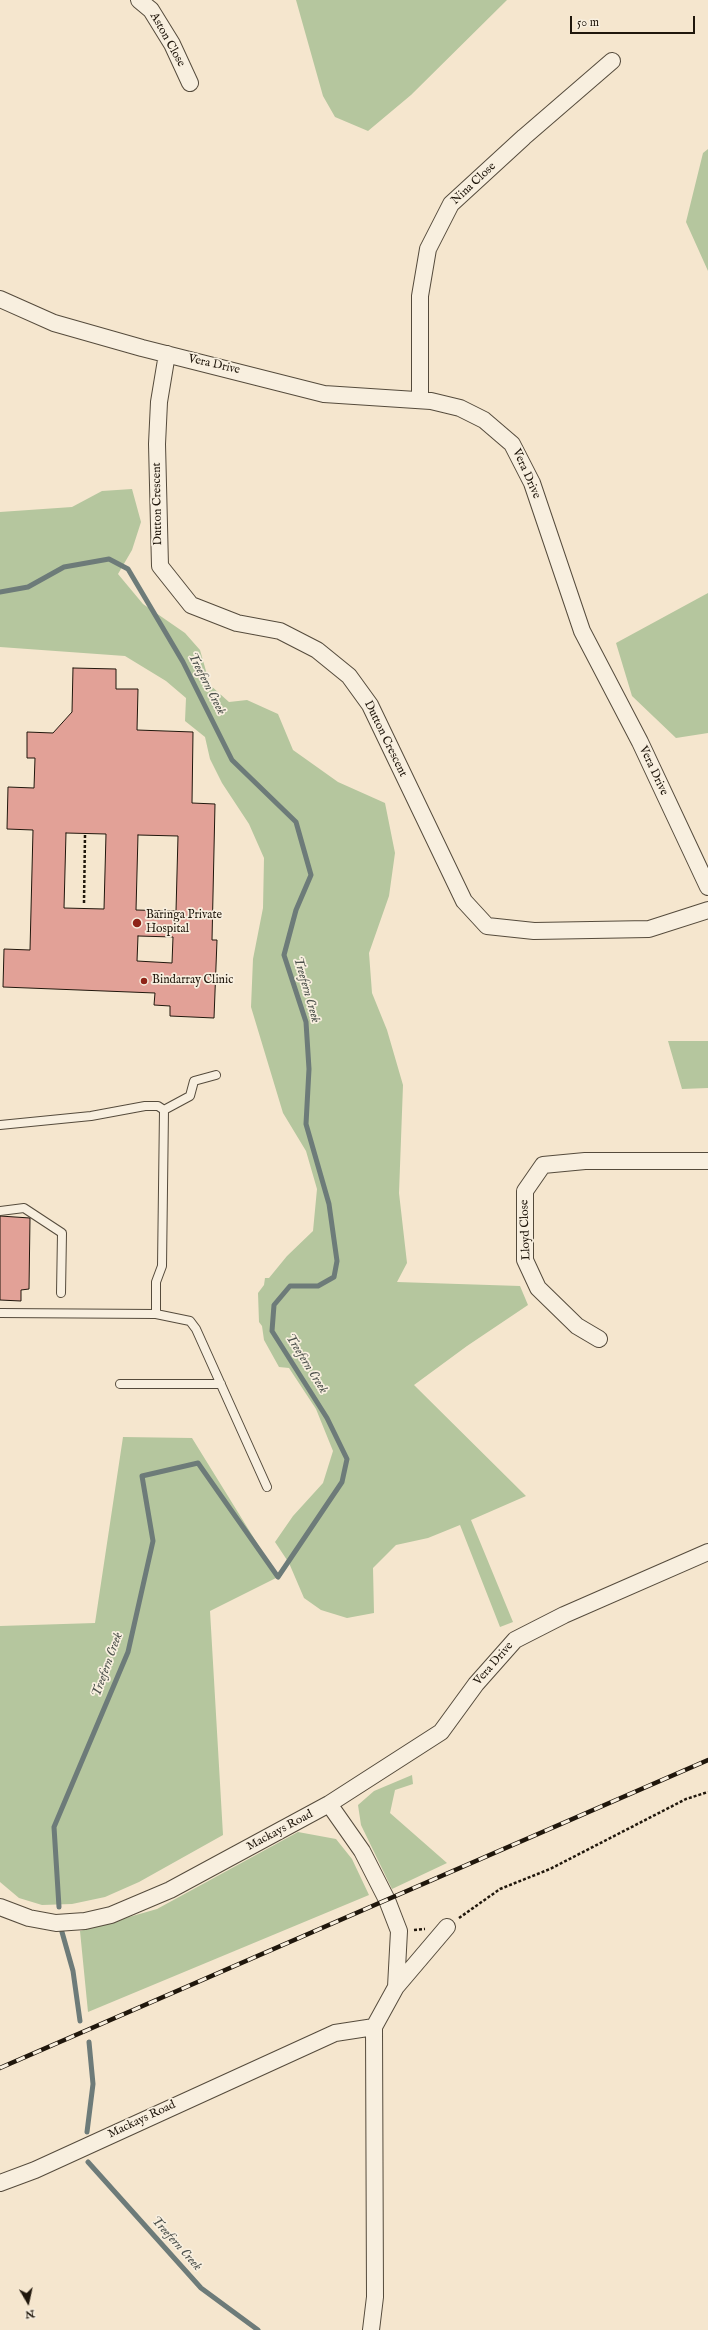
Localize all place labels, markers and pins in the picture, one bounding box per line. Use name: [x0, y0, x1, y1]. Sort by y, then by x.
place label: Baringa Private Hospital: [146, 909, 222, 937]
marker: Baringa Private Hospital: [131, 917, 143, 929]
place label: Bindarray Clinic: [152, 974, 233, 988]
marker: Bindarray Clinic: [139, 976, 149, 986]

